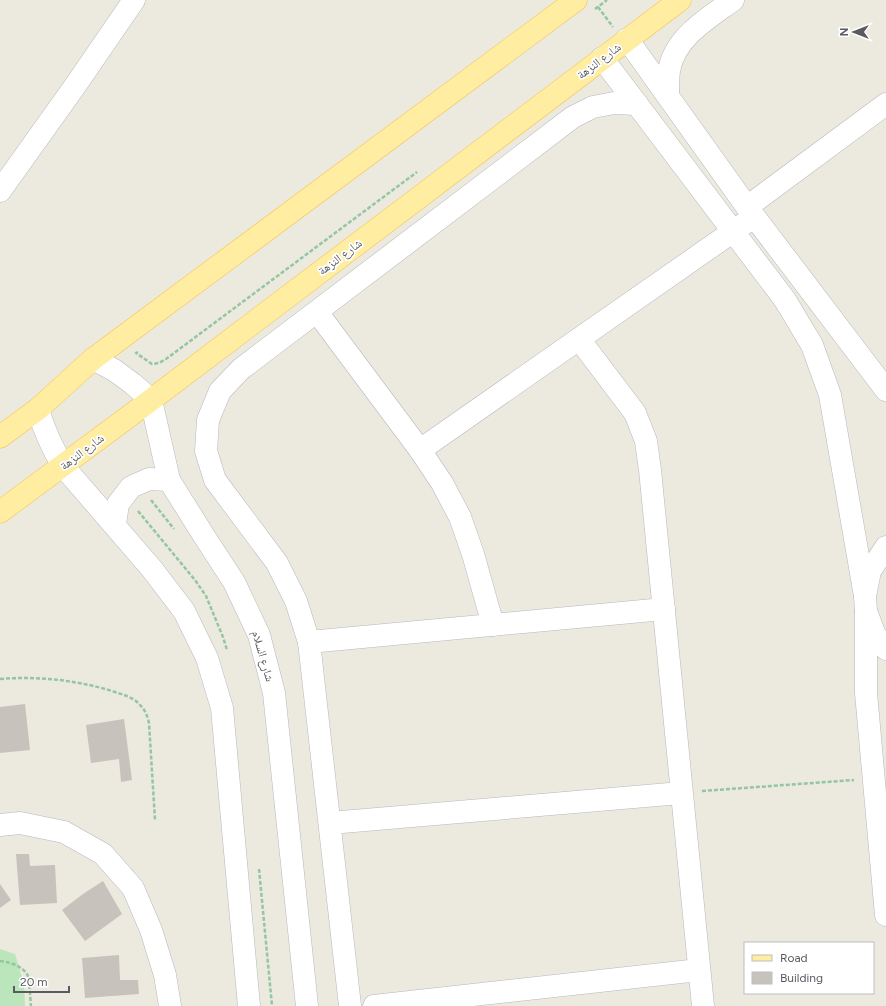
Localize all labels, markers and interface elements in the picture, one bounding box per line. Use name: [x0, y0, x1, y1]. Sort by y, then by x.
north arrow: [834, 12, 874, 52]
text: N: [838, 28, 851, 36]
street label: شارع النزهة: [574, 40, 624, 83]
street label: شارع النزهة: [315, 236, 365, 279]
street label: شارع النزهة: [57, 431, 107, 474]
street label: شارع السلام: [248, 629, 277, 683]
legend: [744, 942, 874, 994]
text: Road: [780, 951, 808, 965]
scale bar: [14, 968, 69, 994]
text: Building: [780, 971, 823, 985]
text: 20 m: [20, 975, 48, 989]

